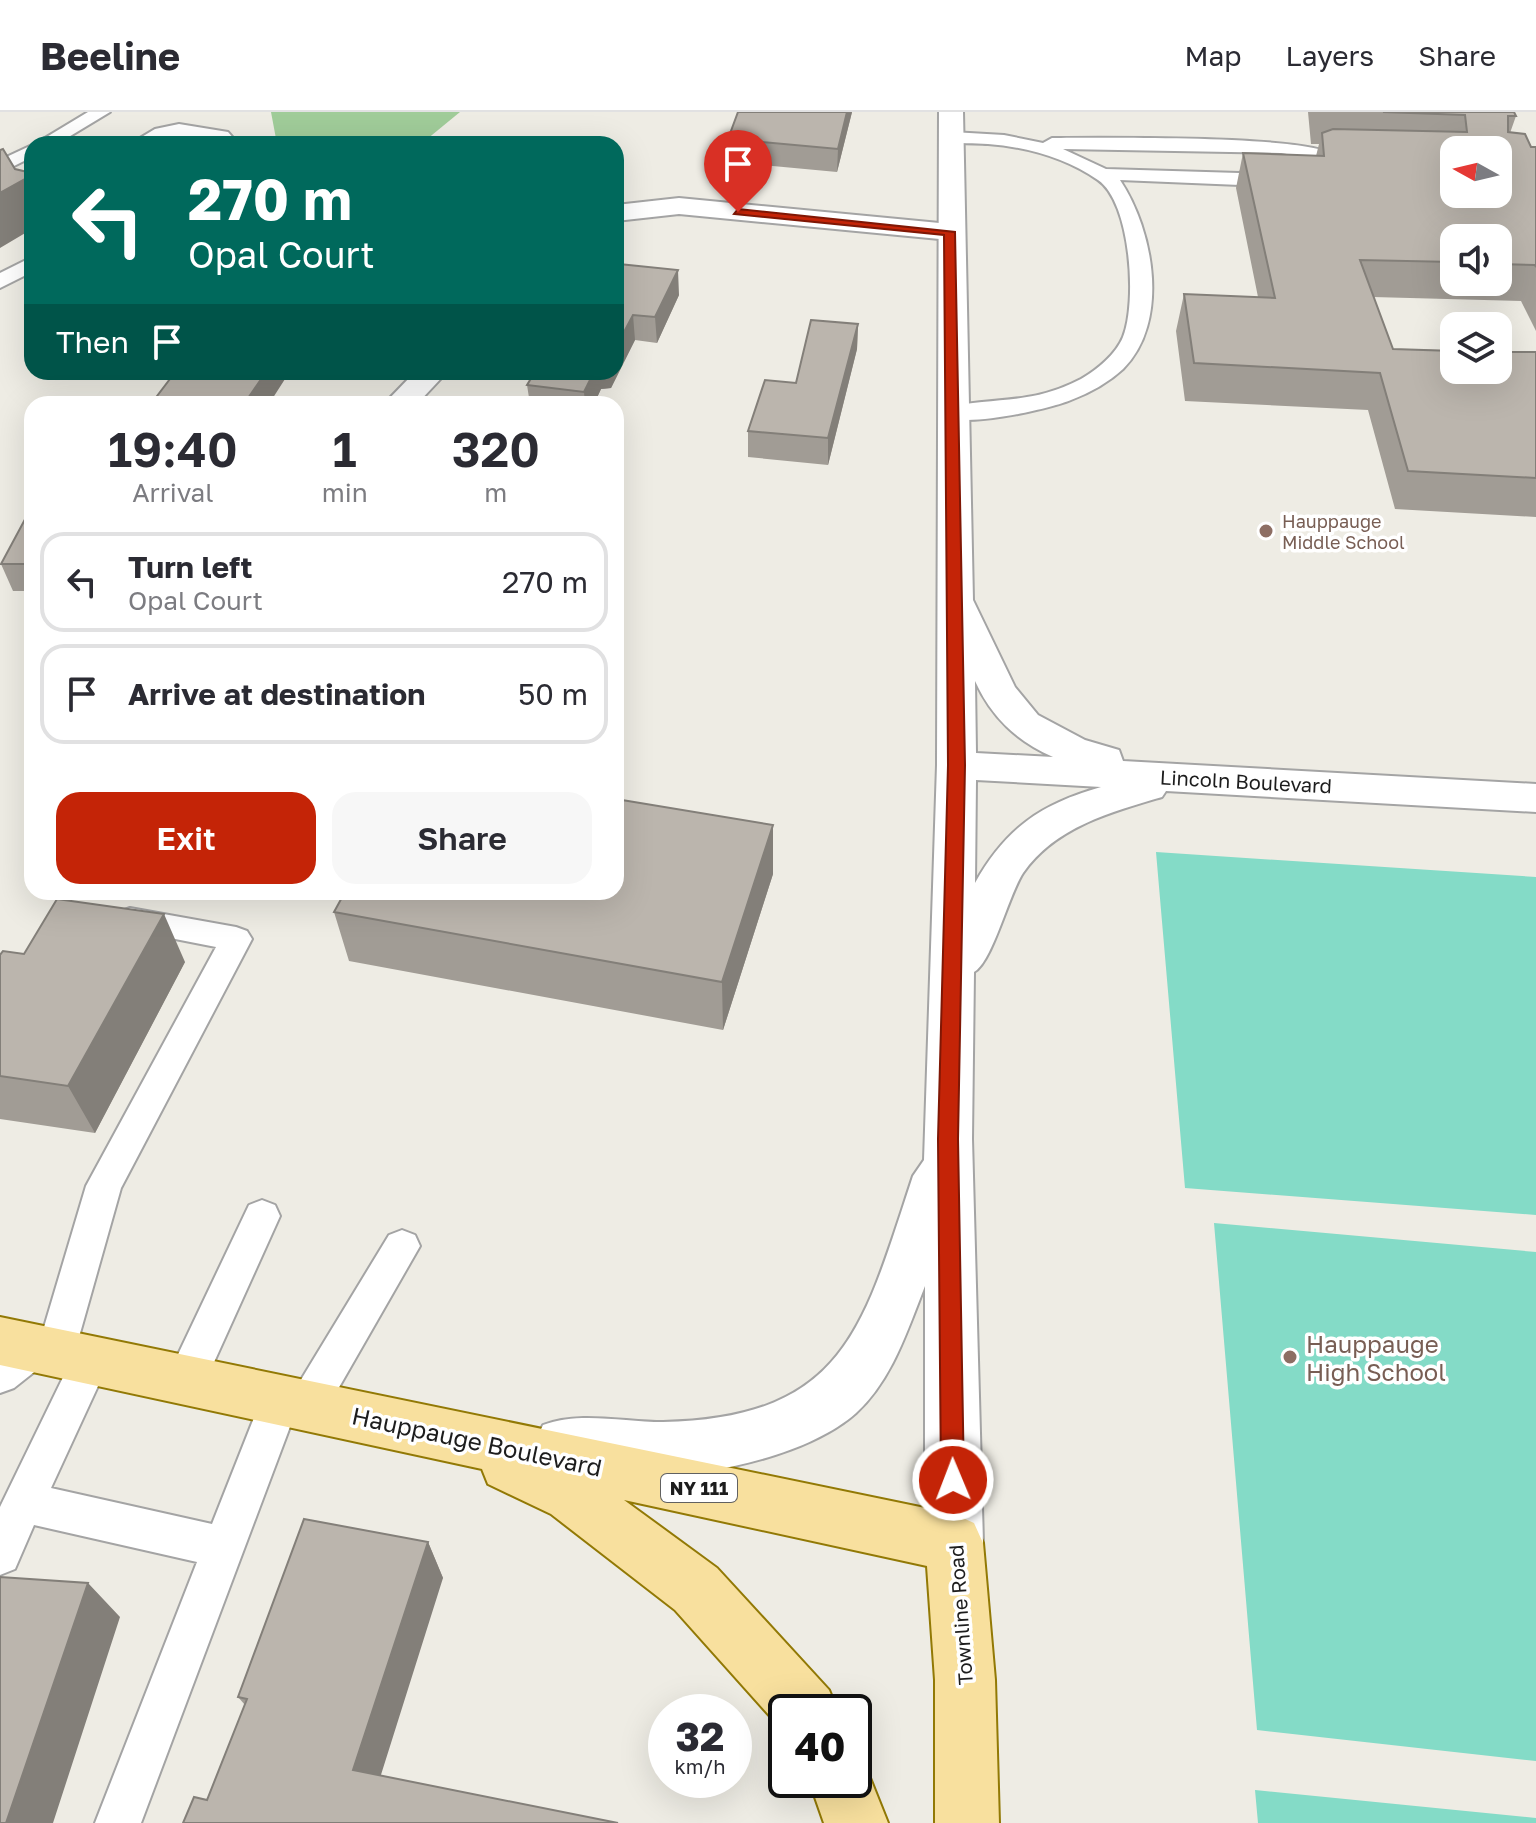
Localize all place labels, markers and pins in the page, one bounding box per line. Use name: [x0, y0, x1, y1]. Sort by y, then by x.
pin: [704, 130, 772, 212]
place label: Hauppauge Middle School: [1282, 510, 1405, 553]
marker: Hauppauge Middle School: [1257, 522, 1275, 540]
place label: Hauppauge High School: [1306, 1329, 1446, 1386]
marker: Hauppauge High School: [1281, 1348, 1299, 1366]

